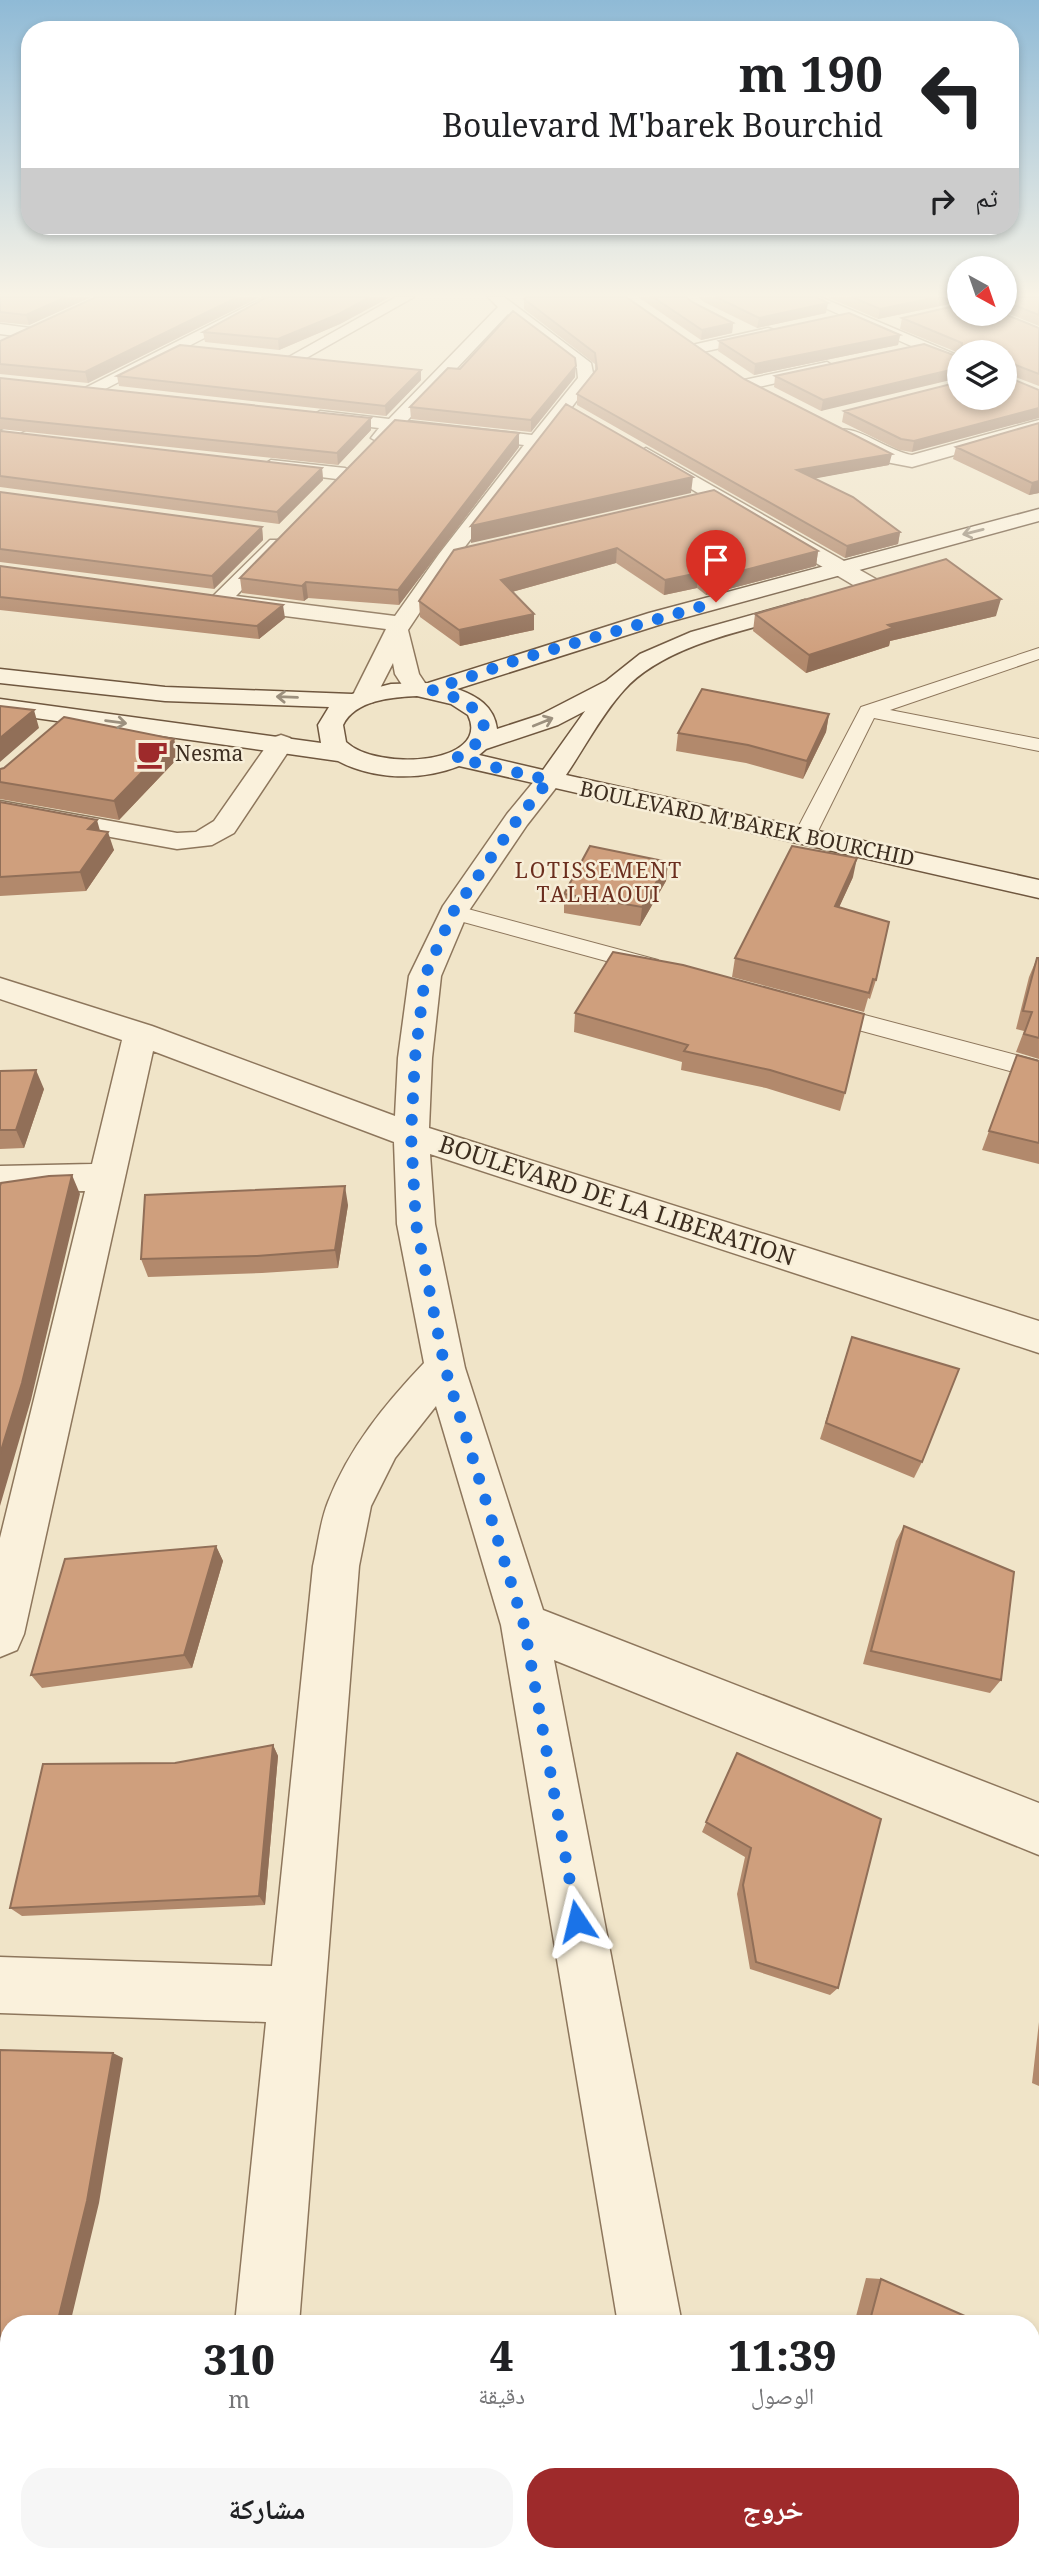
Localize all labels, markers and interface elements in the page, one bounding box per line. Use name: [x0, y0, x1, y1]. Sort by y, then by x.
text: 190 m: [739, 40, 883, 106]
icon: left: [907, 49, 998, 140]
text: Boulevard M'barek Bourchid: [442, 103, 883, 146]
text: ثم: [975, 179, 998, 215]
icon: right: [923, 182, 961, 220]
north arrow: [947, 256, 1017, 326]
map controls: [947, 256, 1017, 410]
button: layers: [947, 340, 1017, 410]
one-way arrow: [962, 526, 985, 539]
pin: [686, 530, 746, 602]
icon: arrive: [697, 541, 735, 579]
one-way arrow: [276, 691, 299, 704]
one-way arrow: [531, 714, 553, 727]
one-way arrow: [104, 716, 127, 729]
cafe icon: Nesma: [135, 737, 169, 771]
place label: Nesma: [175, 739, 243, 767]
street label: BOULEVARD M'BAREK BOURCHID: [577, 774, 917, 872]
district label: LOTISSEMENT TALHAOUI: [515, 856, 683, 908]
street label: BOULEVARD DE LA LIBERATION: [435, 1126, 800, 1273]
position arrow: [540, 1884, 614, 1958]
text: 4: [490, 2326, 513, 2383]
text: 11:39: [728, 2326, 837, 2383]
text: 310: [203, 2330, 275, 2387]
text: دقيقة: [478, 2379, 525, 2411]
text: الوصول: [751, 2379, 814, 2411]
text: m: [228, 2383, 250, 2415]
button: مشاركة: [21, 2468, 513, 2548]
button: خروج: [527, 2468, 1019, 2548]

